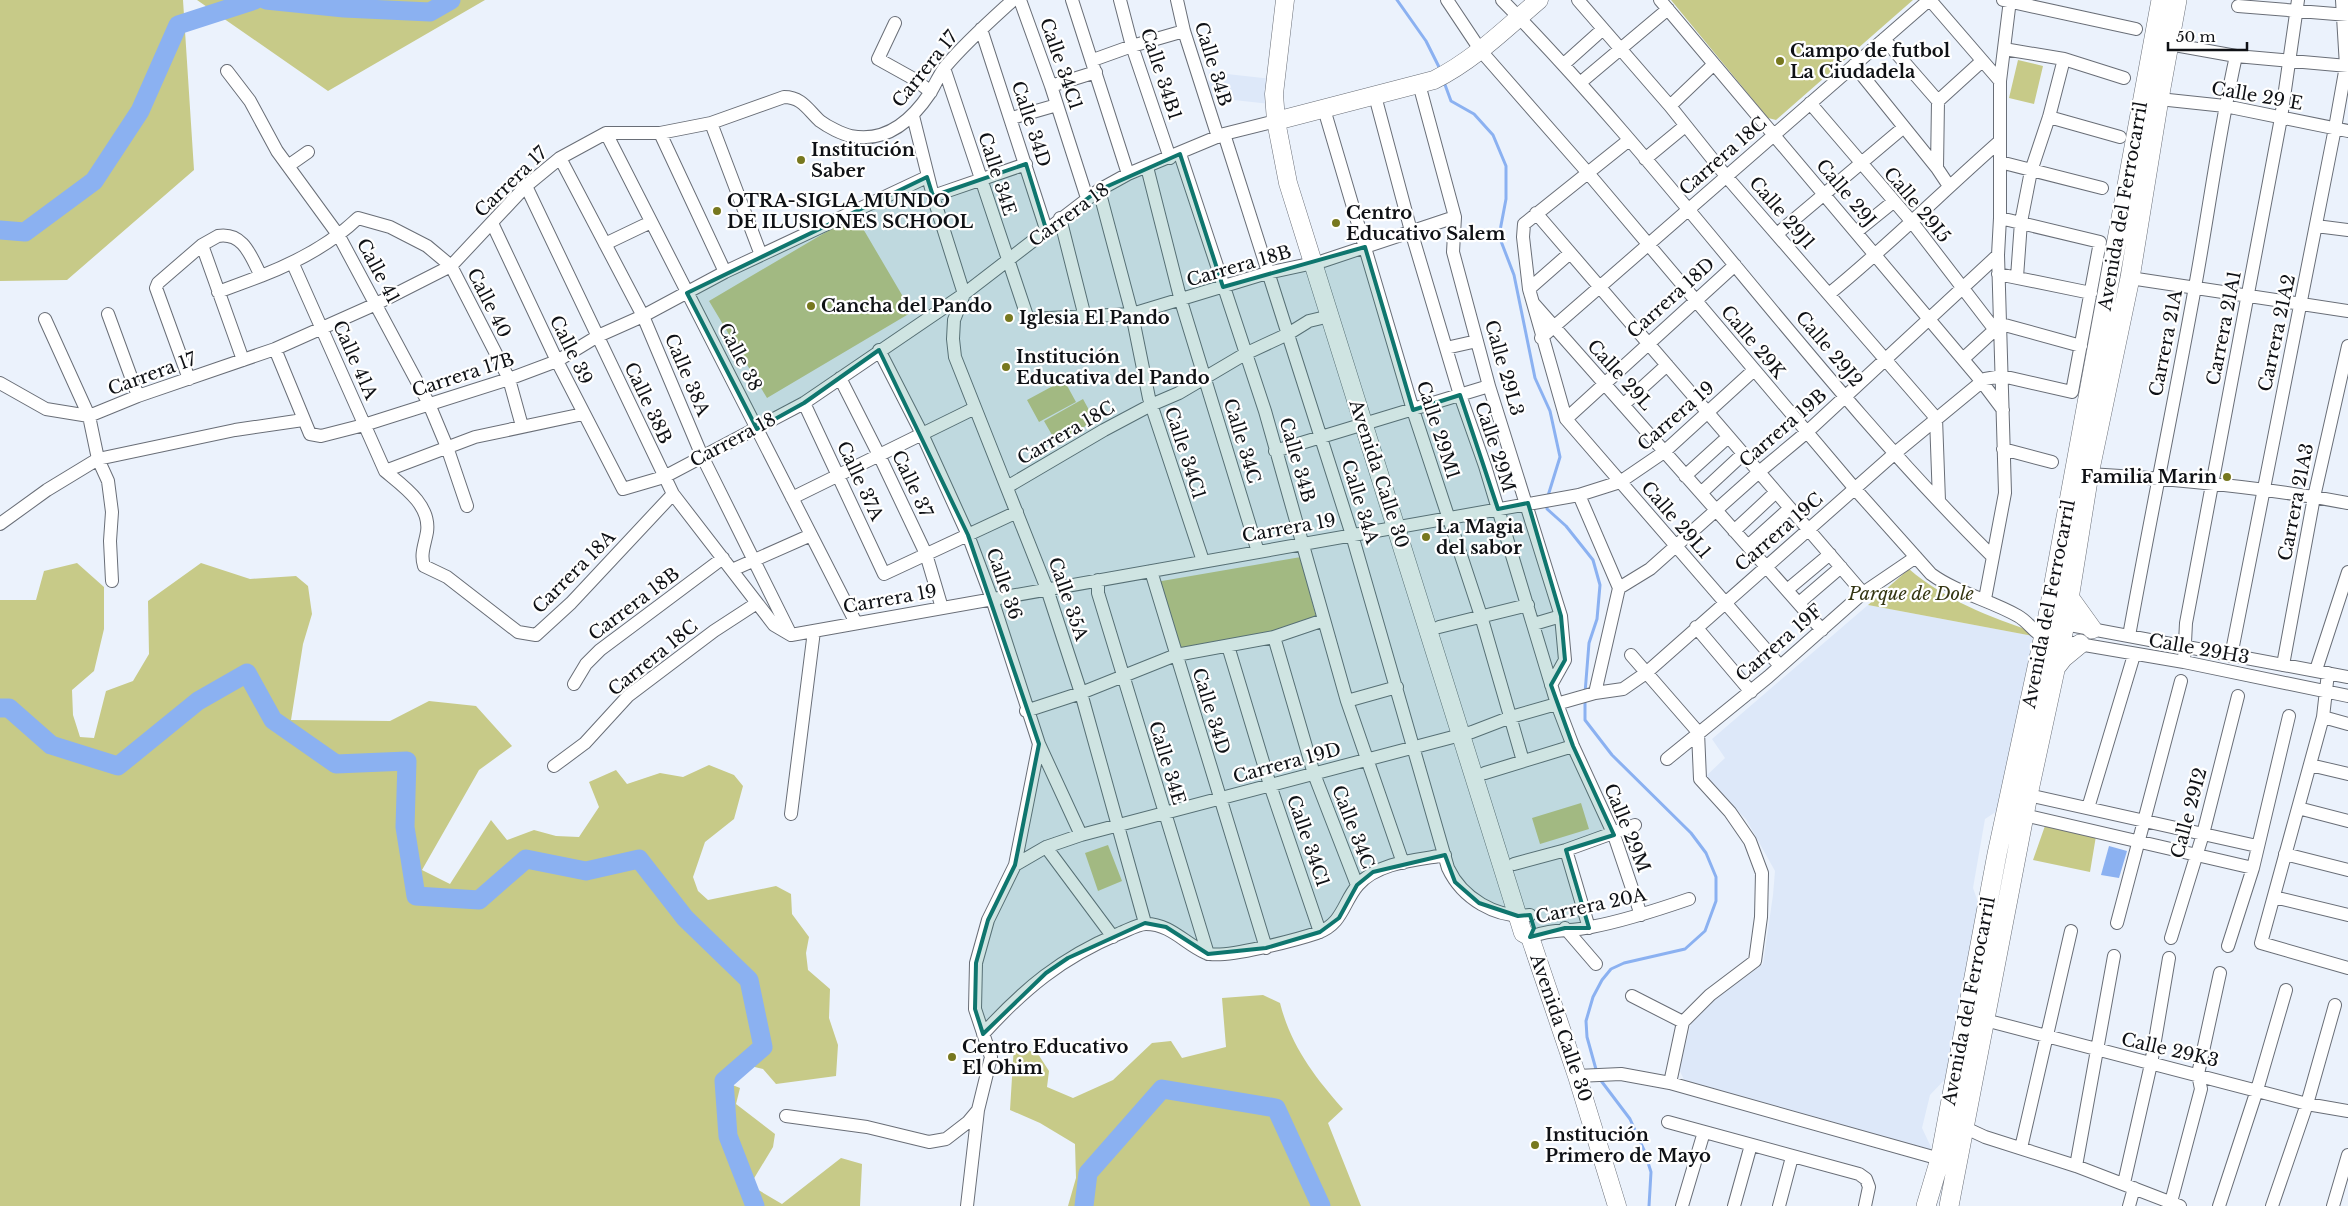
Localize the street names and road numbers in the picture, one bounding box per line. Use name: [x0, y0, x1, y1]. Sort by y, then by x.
street label: Calle 34C1: [1035, 15, 1087, 113]
street label: Calle 34B: [1190, 19, 1236, 109]
street label: Carrera 17: [887, 25, 963, 112]
street label: Calle 34B1: [1136, 25, 1186, 123]
street label: Calle 29 E: [2210, 77, 2304, 115]
street label: Calle 34D: [1007, 78, 1055, 170]
street label: Avenida del Ferrocarril: [2094, 100, 2152, 313]
street label: Carrera 18C: [1675, 112, 1771, 200]
street label: Calle 34E: [973, 130, 1021, 218]
street label: Carrera 17: [470, 141, 553, 222]
street label: Calle 29J: [1811, 155, 1881, 231]
street label: Calle 29I5: [1879, 163, 1955, 247]
street label: Calle 29J1: [1744, 172, 1820, 254]
street label: Carrera 18: [1024, 178, 1114, 252]
street label: Calle 41: [352, 235, 404, 307]
street label: Carrera 18B: [1184, 241, 1294, 291]
street label: Carrera 18D: [1623, 253, 1719, 343]
street label: Calle 40: [462, 265, 516, 341]
street label: Carrera 21A1: [2202, 269, 2246, 387]
street label: Carrera 21A2: [2254, 272, 2300, 394]
street label: Carrera 21A: [2145, 287, 2187, 398]
street label: Calle 29K: [1716, 301, 1790, 384]
street label: Calle 29J2: [1791, 307, 1867, 391]
street label: Calle 39: [545, 312, 597, 388]
street label: Calle 41A: [328, 317, 383, 404]
street label: Calle 29L3: [1480, 318, 1528, 418]
street label: Calle 38: [713, 319, 767, 395]
street label: Calle 38A: [660, 330, 715, 421]
street label: Calle 29L: [1583, 335, 1657, 415]
street label: Carrera 17: [105, 348, 200, 400]
street label: Carrera 17B: [409, 348, 517, 402]
street label: Calle 38B: [620, 359, 676, 447]
street label: Carrera 19: [1633, 377, 1719, 455]
street label: Calle 29M1: [1412, 378, 1464, 482]
street label: Carrera 19B: [1735, 384, 1831, 472]
street label: Carrera 18C: [1013, 396, 1119, 470]
street label: Calle 34C: [1219, 396, 1265, 486]
street label: Avenida Calle 30: [1344, 396, 1413, 551]
street label: Calle 29M: [1470, 399, 1520, 495]
street label: Calle 34C1: [1160, 404, 1210, 502]
street label: Carrera 18: [686, 408, 780, 472]
street label: Calle 34B: [1274, 415, 1320, 505]
street label: Calle 37A: [832, 438, 888, 525]
street label: Carrera 21A3: [2274, 441, 2318, 563]
street label: Calle 37: [887, 447, 938, 522]
street label: Calle 34A: [1337, 457, 1384, 548]
street label: Calle 29L1: [1636, 477, 1716, 563]
street label: Carrera 19C: [1731, 488, 1827, 576]
street label: Avenida del Ferrocarril: [2018, 498, 2080, 711]
street label: Carrera 19: [1240, 509, 1338, 547]
street label: Carrera 18A: [528, 525, 621, 618]
street label: Calle 36: [982, 545, 1026, 623]
street label: Calle 35A: [1043, 554, 1093, 645]
street label: Carrera 18B: [584, 563, 684, 645]
street label: Carrera 19: [841, 580, 939, 618]
street label: Carrera 19F: [1731, 600, 1827, 686]
street label: Carrera 18C: [604, 615, 702, 701]
street label: Calle 29H3: [2147, 629, 2251, 669]
street label: Calle 34D: [1187, 665, 1235, 757]
street label: Calle 34E: [1144, 719, 1190, 807]
street label: Carrera 19D: [1231, 738, 1343, 788]
street label: Calle 29I2: [2166, 765, 2212, 861]
street label: Calle 29M: [1599, 780, 1655, 876]
street label: Calle 34C: [1327, 782, 1379, 872]
street label: Calle 34C1: [1282, 792, 1334, 890]
street label: Carrera 20A: [1534, 883, 1650, 928]
street label: Avenida del Ferrocarril: [1938, 895, 2000, 1108]
street label: Avenida Calle 30: [1525, 950, 1597, 1105]
street label: Calle 29K3: [2119, 1028, 2221, 1072]

